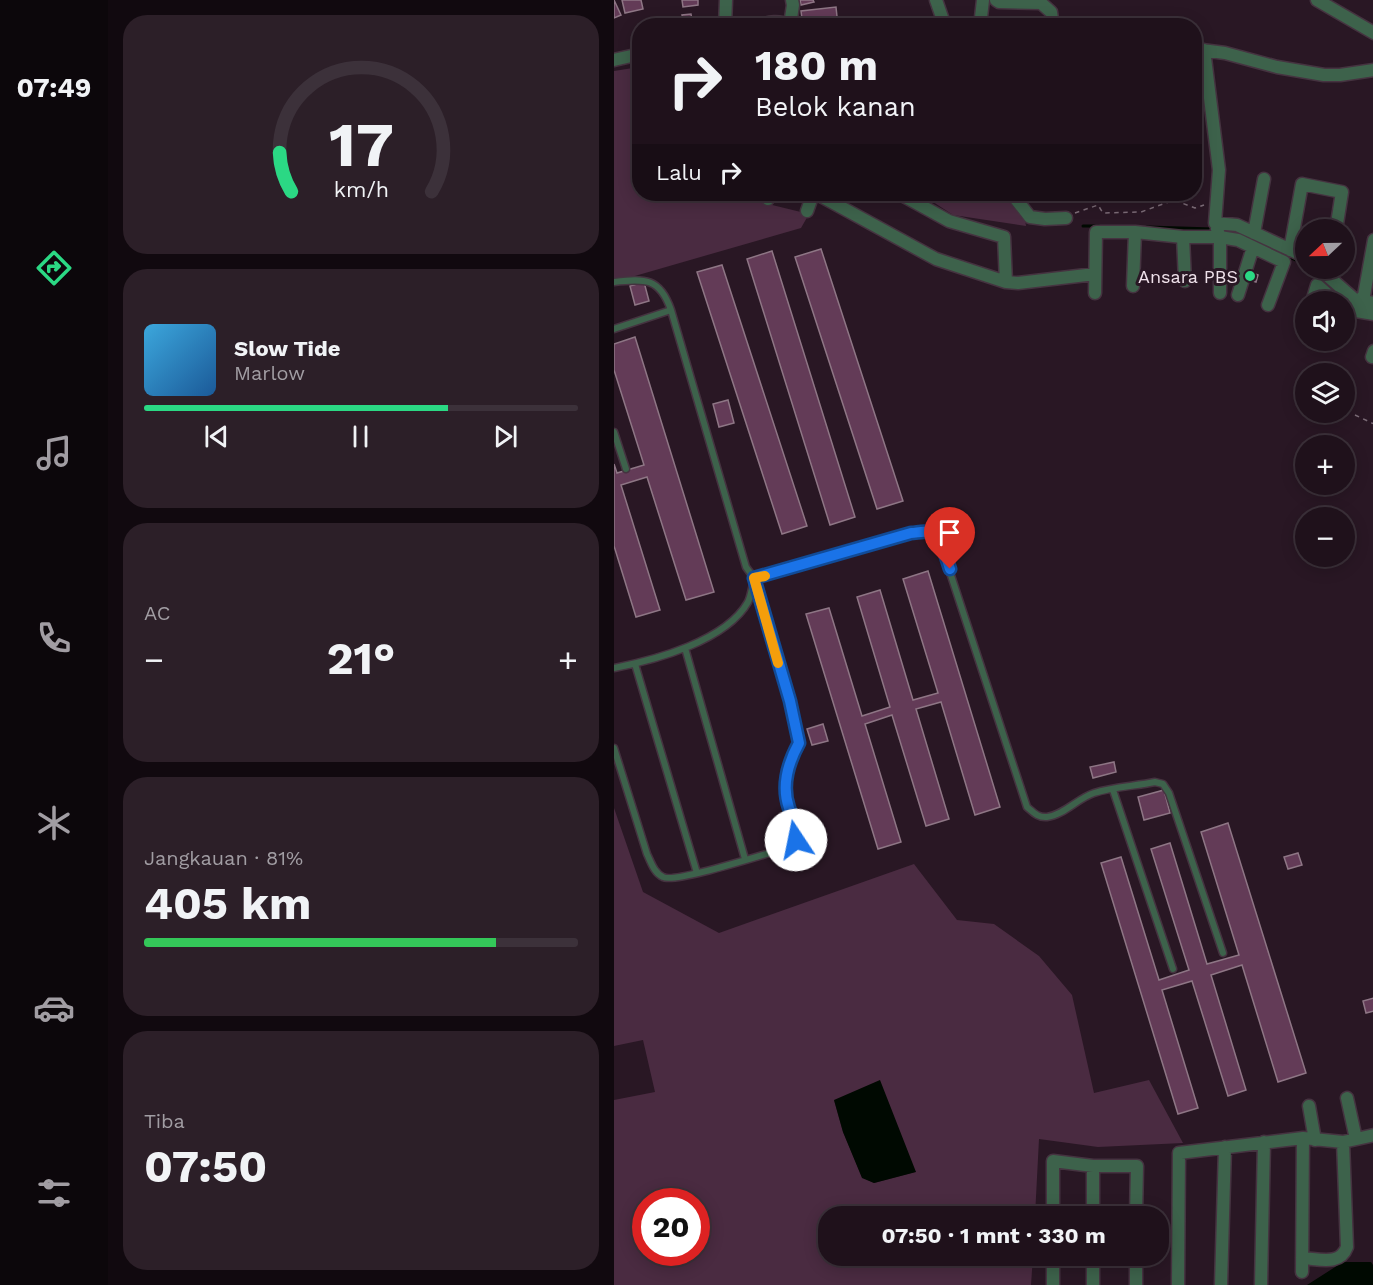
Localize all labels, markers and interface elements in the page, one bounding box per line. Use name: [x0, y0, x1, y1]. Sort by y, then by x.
text: 180 m: [755, 41, 878, 90]
icon: right: [656, 42, 734, 120]
text: 07:49: [17, 72, 91, 104]
text: Belok kanan: [755, 91, 916, 123]
text: 17: [329, 108, 393, 181]
icon: right: [714, 156, 747, 189]
text: Lalu: [656, 160, 702, 185]
text: km/h: [333, 177, 389, 202]
north arrow: [1295, 219, 1355, 279]
map controls: [1295, 219, 1355, 567]
icon: directions: [33, 247, 75, 289]
place label: Ansara PBS: [1138, 266, 1238, 287]
marker: Ansara PBS: [1243, 269, 1257, 283]
button: sound: [1295, 291, 1355, 351]
text: Slow Tide: [234, 336, 341, 361]
text: Marlow: [234, 361, 305, 385]
button: layers: [1295, 363, 1355, 423]
icon: previous: [200, 420, 233, 453]
icon: pause: [344, 420, 377, 453]
icon: next: [489, 420, 522, 453]
icon: music: [33, 432, 75, 474]
button: +: [1295, 435, 1355, 495]
pin: [924, 507, 975, 569]
button: −: [1295, 507, 1355, 567]
icon: arrive: [933, 516, 966, 549]
text: AC: [144, 601, 170, 625]
icon: phone: [33, 617, 75, 659]
text: 21°: [327, 632, 395, 685]
text: −: [144, 640, 164, 679]
text: +: [558, 640, 578, 679]
icon: climate: [33, 802, 75, 844]
position arrow: [764, 808, 828, 872]
text: Jangkauan · 81%: [144, 846, 303, 870]
text: 405 km: [144, 877, 311, 930]
icon: car: [33, 987, 75, 1029]
text: Tiba: [144, 1109, 185, 1133]
text: 07:50: [144, 1140, 267, 1193]
icon: filters: [33, 1172, 75, 1214]
speed limit sign: 20: [632, 1188, 710, 1266]
text: 07:50 · 1 mnt · 330 m: [881, 1223, 1106, 1248]

